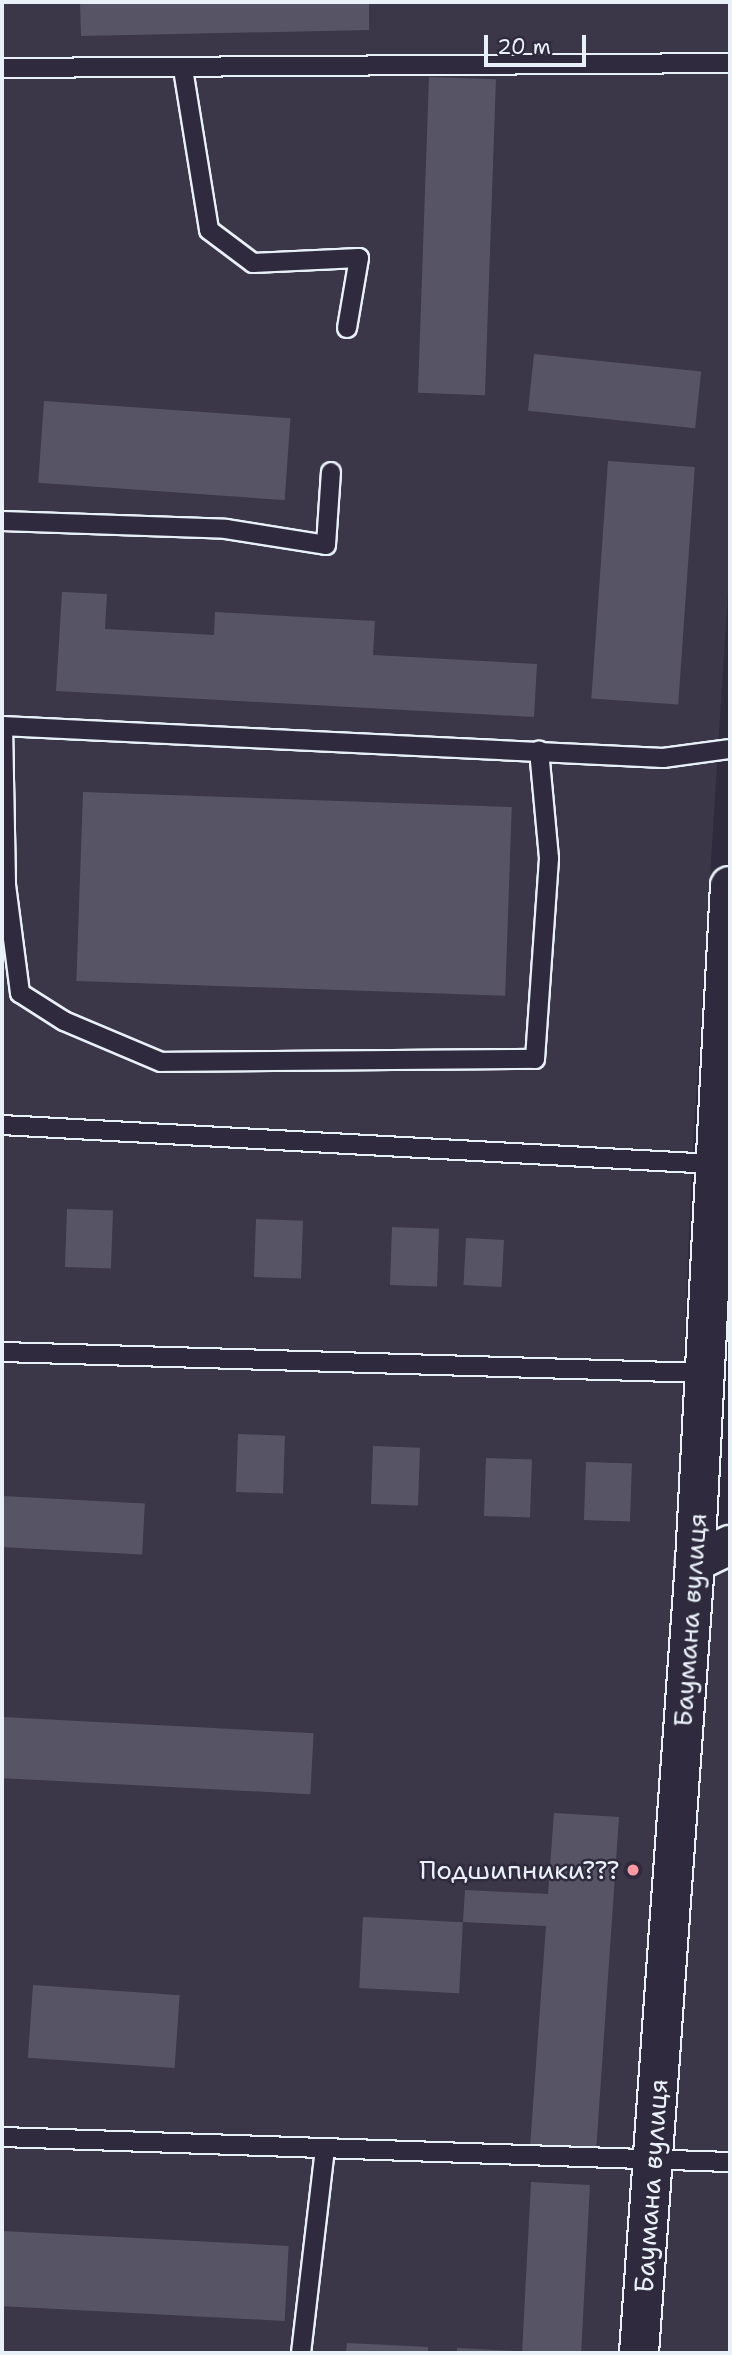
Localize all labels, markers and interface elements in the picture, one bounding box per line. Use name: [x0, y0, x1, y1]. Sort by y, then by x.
scale bar: [487, 21, 588, 65]
text: 20 m: [497, 33, 551, 61]
street label: Баумана вулиця: [667, 1512, 713, 1728]
place label: Подшипники???: [419, 1854, 619, 1886]
marker: Подшипники???: [625, 1862, 641, 1878]
street label: Баумана вулиця: [628, 2078, 674, 2294]

